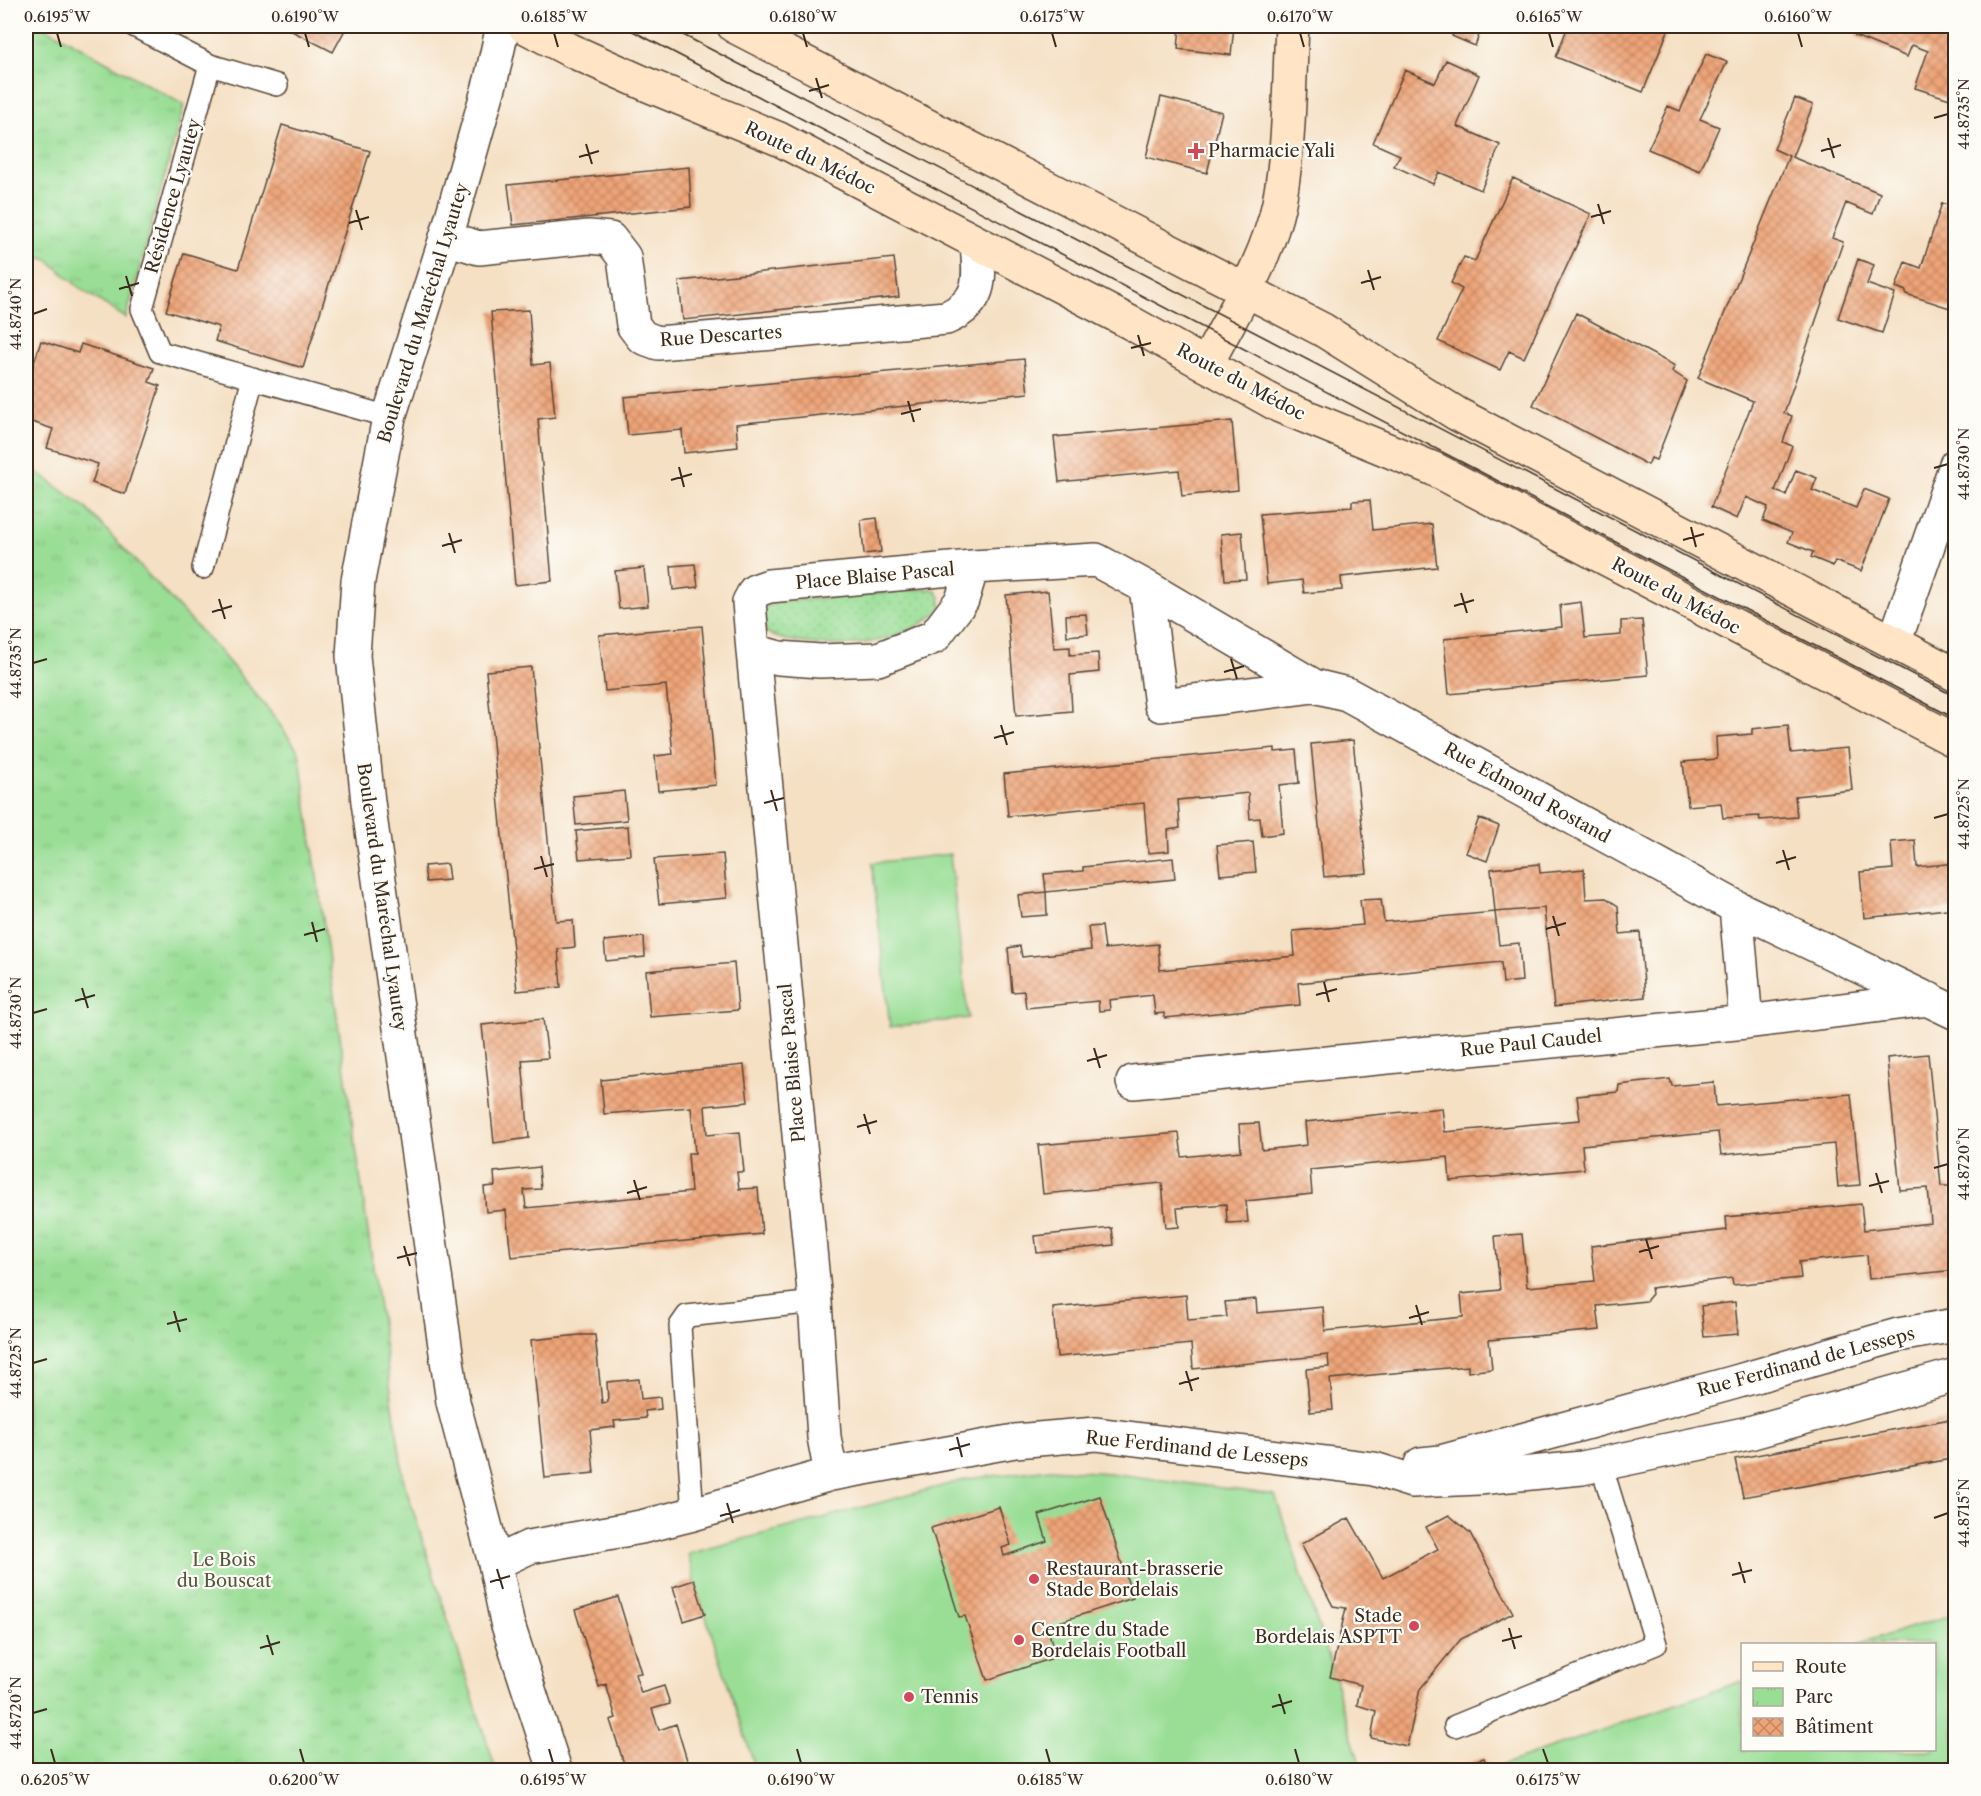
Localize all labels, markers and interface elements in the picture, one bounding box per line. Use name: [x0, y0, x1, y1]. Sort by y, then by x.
text: 0.6195°W: [24, 7, 91, 26]
text: 0.6190°W: [271, 7, 340, 26]
text: 0.6185°W: [521, 7, 588, 26]
text: 0.6180°W: [769, 7, 838, 26]
text: 0.6175°W: [1019, 7, 1085, 26]
text: 0.6170°W: [1267, 7, 1334, 26]
text: 0.6165°W: [1516, 7, 1583, 26]
text: 0.6160°W: [1764, 7, 1833, 26]
text: 44.8735°N: [1954, 78, 1973, 150]
street label: Résidence Lyautey: [140, 115, 206, 276]
street label: Route du Médoc: [741, 117, 879, 199]
place label: Pharmacie Yali: [1208, 140, 1335, 162]
marker: Pharmacie Yali: [1189, 144, 1203, 158]
street label: Boulevard du Maréchal Lyautey: [373, 179, 473, 446]
text: 44.8740°N: [6, 278, 25, 350]
street label: Rue Descartes: [659, 321, 783, 351]
street label: Route du Médoc: [1173, 339, 1309, 425]
text: 44.8730°N: [1954, 428, 1973, 500]
street label: Route du Médoc: [1608, 553, 1744, 639]
street label: Place Blaise Pascal: [794, 558, 956, 594]
text: 44.8735°N: [6, 627, 25, 699]
street label: Rue Edmond Rostand: [1440, 738, 1614, 848]
street label: Boulevard du Maréchal Lyautey: [352, 761, 412, 1034]
text: 44.8725°N: [1954, 778, 1973, 850]
text: 44.8730°N: [6, 977, 25, 1049]
street label: Place Blaise Pascal: [774, 982, 810, 1144]
street label: Rue Paul Caudel: [1459, 1025, 1603, 1061]
text: 44.8720°N: [1954, 1127, 1973, 1201]
street label: Rue Ferdinand de Lesseps: [1695, 1322, 1917, 1402]
text: 44.8725°N: [6, 1327, 25, 1399]
street label: Rue Ferdinand de Lesseps: [1084, 1426, 1310, 1472]
text: 44.8715°N: [1954, 1478, 1973, 1548]
park label: Le Bois du Bouscat: [177, 1549, 272, 1592]
place label: Restaurant-brasserie Stade Bordelais: [1046, 1558, 1223, 1601]
marker: Restaurant-brasserie Stade Bordelais: [1027, 1572, 1041, 1586]
place label: Stade Bordelais ASPTT: [1255, 1605, 1403, 1648]
place label: Centre du Stade Bordelais Football: [1031, 1619, 1186, 1662]
marker: Stade Bordelais ASPTT: [1407, 1619, 1421, 1633]
marker: Centre du Stade Bordelais Football: [1012, 1633, 1026, 1647]
legend: [1741, 1643, 1936, 1751]
text: Route: [1795, 1656, 1847, 1678]
text: 44.8720°N: [6, 1676, 25, 1750]
place label: Tennis: [921, 1686, 979, 1708]
text: Parc: [1795, 1686, 1833, 1708]
marker: Tennis: [902, 1690, 916, 1704]
text: Bâtiment: [1795, 1716, 1874, 1738]
text: 0.6205°W: [20, 1770, 90, 1789]
text: 0.6200°W: [268, 1770, 340, 1789]
text: 0.6195°W: [520, 1770, 587, 1789]
text: 0.6190°W: [767, 1770, 836, 1789]
text: 0.6185°W: [1017, 1770, 1084, 1789]
text: 0.6180°W: [1265, 1770, 1334, 1789]
text: 0.6175°W: [1515, 1770, 1581, 1789]

